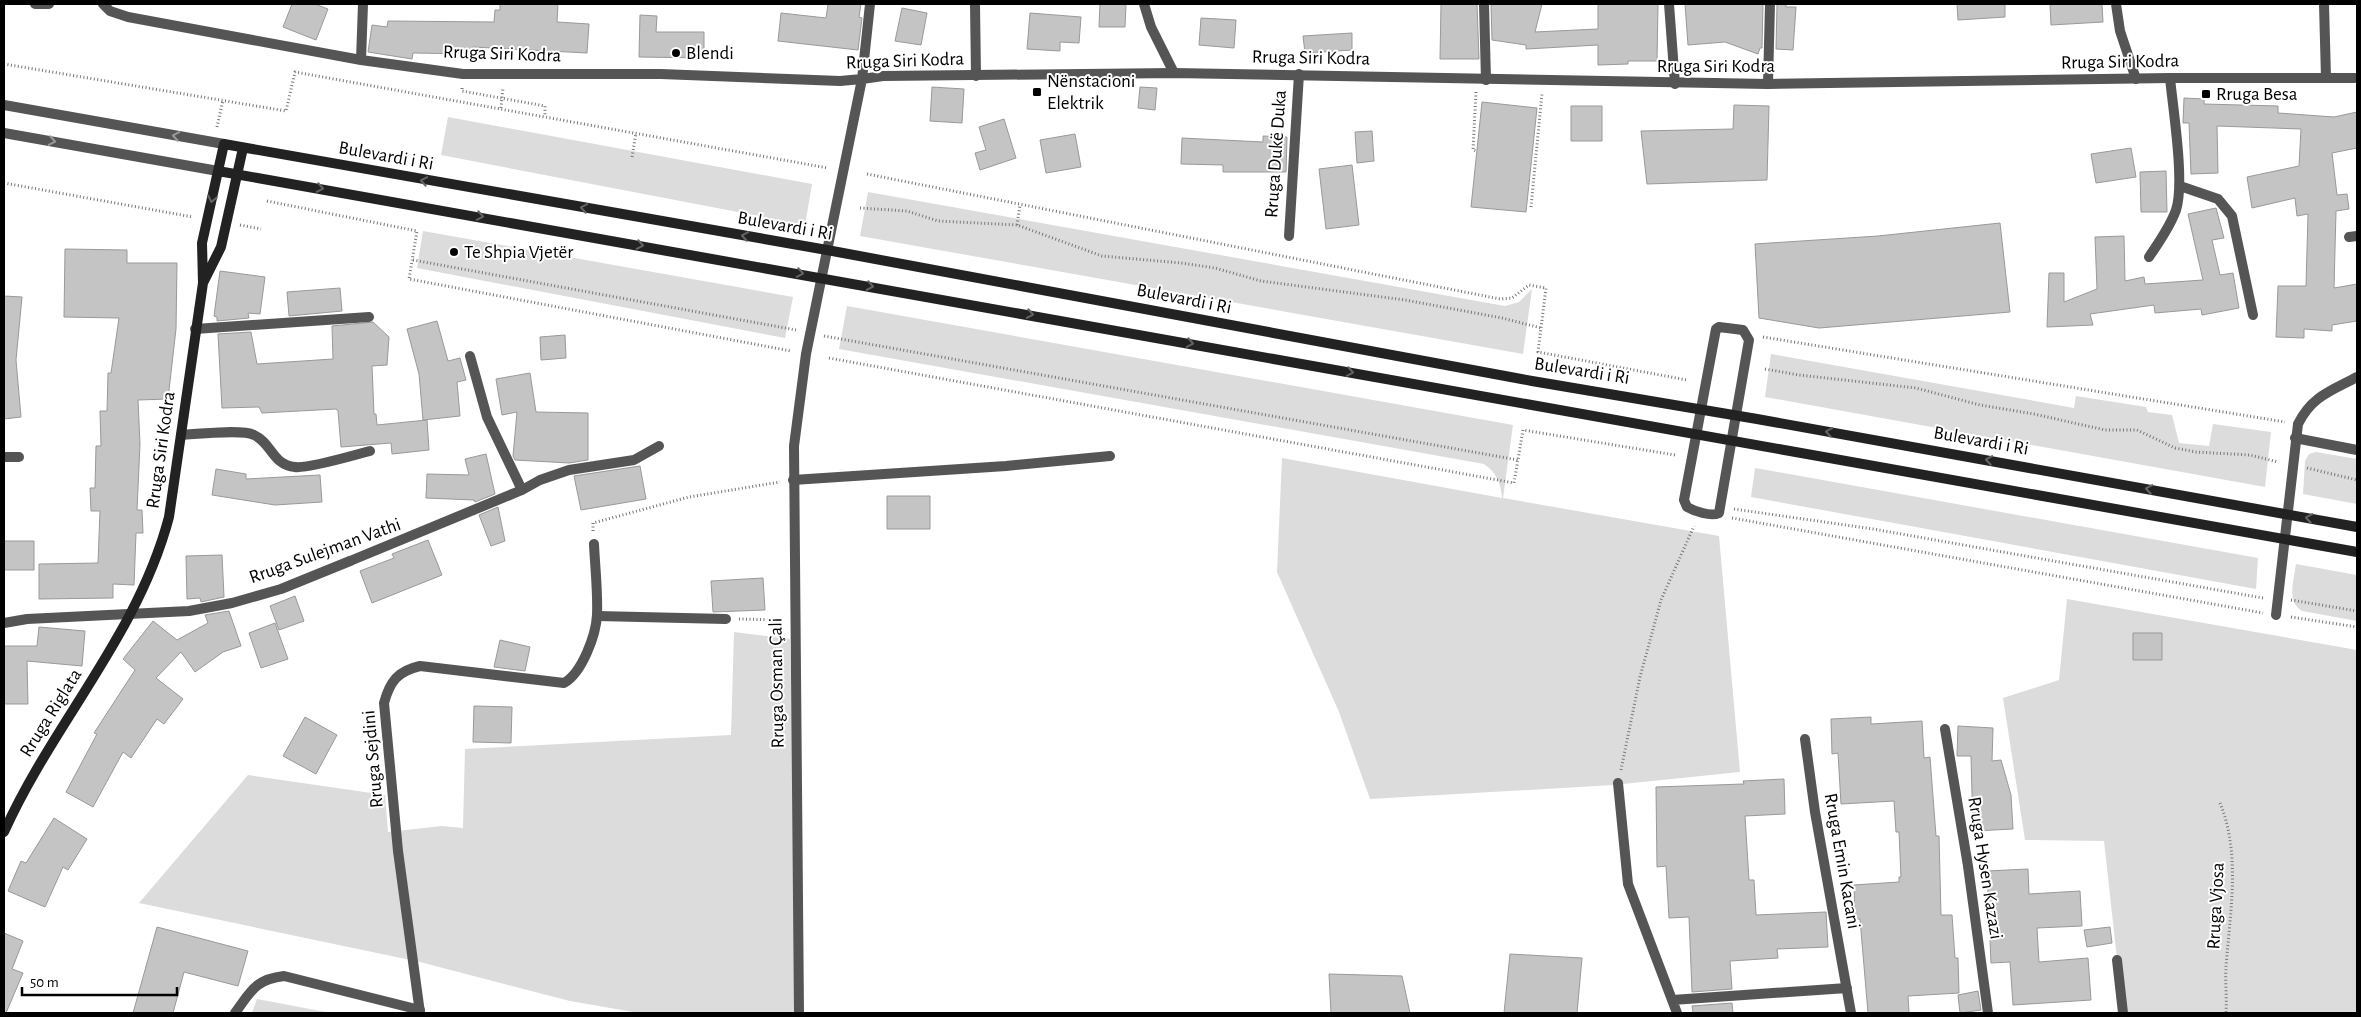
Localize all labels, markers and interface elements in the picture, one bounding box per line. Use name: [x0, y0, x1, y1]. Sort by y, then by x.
street label: Rruga Siri Kodra: [443, 42, 562, 66]
place label: Blendi: [686, 44, 734, 63]
marker: Blendi: [670, 47, 682, 59]
street label: Rruga Siri Kodra: [1252, 47, 1371, 69]
street label: Rruga Siri Kodra: [846, 49, 965, 73]
street label: Rruga Siri Kodra: [2061, 51, 2180, 73]
street label: Rruga Siri Kodra: [1657, 57, 1775, 76]
place label: Nënstacioni Elektrik: [1047, 72, 1135, 113]
place label: Rruga Besa: [2216, 85, 2298, 104]
marker: Nënstacioni Elektrik: [1031, 86, 1043, 98]
marker: Rruga Besa: [2200, 88, 2212, 100]
street label: Rruga Dukë Duka: [1262, 89, 1290, 219]
one-way arrow: [171, 131, 180, 141]
one-way arrow: [47, 136, 56, 146]
street label: Bulevardi i Ri: [337, 138, 435, 174]
one-way arrow: [420, 176, 429, 186]
one-way arrow: [315, 183, 324, 193]
one-way arrow: [207, 194, 217, 203]
one-way arrow: [580, 204, 589, 214]
street label: Bulevardi i Ri: [736, 208, 834, 244]
one-way arrow: [475, 211, 484, 221]
one-way arrow: [740, 232, 749, 242]
one-way arrow: [635, 239, 644, 249]
place label: Te Shpia Vjetër: [464, 243, 573, 262]
marker: Te Shpia Vjetër: [448, 246, 460, 258]
one-way arrow: [795, 268, 804, 278]
one-way arrow: [866, 280, 874, 290]
street label: Bulevardi i Ri: [1135, 280, 1233, 318]
one-way arrow: [1025, 309, 1034, 319]
one-way arrow: [1185, 338, 1194, 348]
street label: Bulevardi i Ri: [1533, 354, 1631, 388]
one-way arrow: [1345, 367, 1354, 377]
street label: Rruga Siri Kodra: [143, 390, 179, 510]
street label: Bulevardi i Ri: [1932, 423, 2030, 459]
one-way arrow: [1825, 427, 1834, 437]
one-way arrow: [1985, 456, 1994, 466]
one-way arrow: [2145, 485, 2154, 495]
one-way arrow: [2305, 514, 2314, 524]
street label: Rruga Sulejman Vathi: [247, 515, 403, 587]
street label: Rruga Osman Çali: [766, 617, 788, 749]
street label: Rruga Riglata: [17, 666, 86, 760]
street label: Rruga Sejdini: [359, 709, 387, 809]
street label: Rruga Emin Kacani: [1821, 792, 1863, 930]
street label: Rruga Hysen Kazazi: [1964, 795, 2006, 941]
street label: Rruga Vjosa: [2204, 862, 2228, 950]
scale bar: [22, 964, 178, 996]
text: 50 m: [30, 975, 59, 990]

